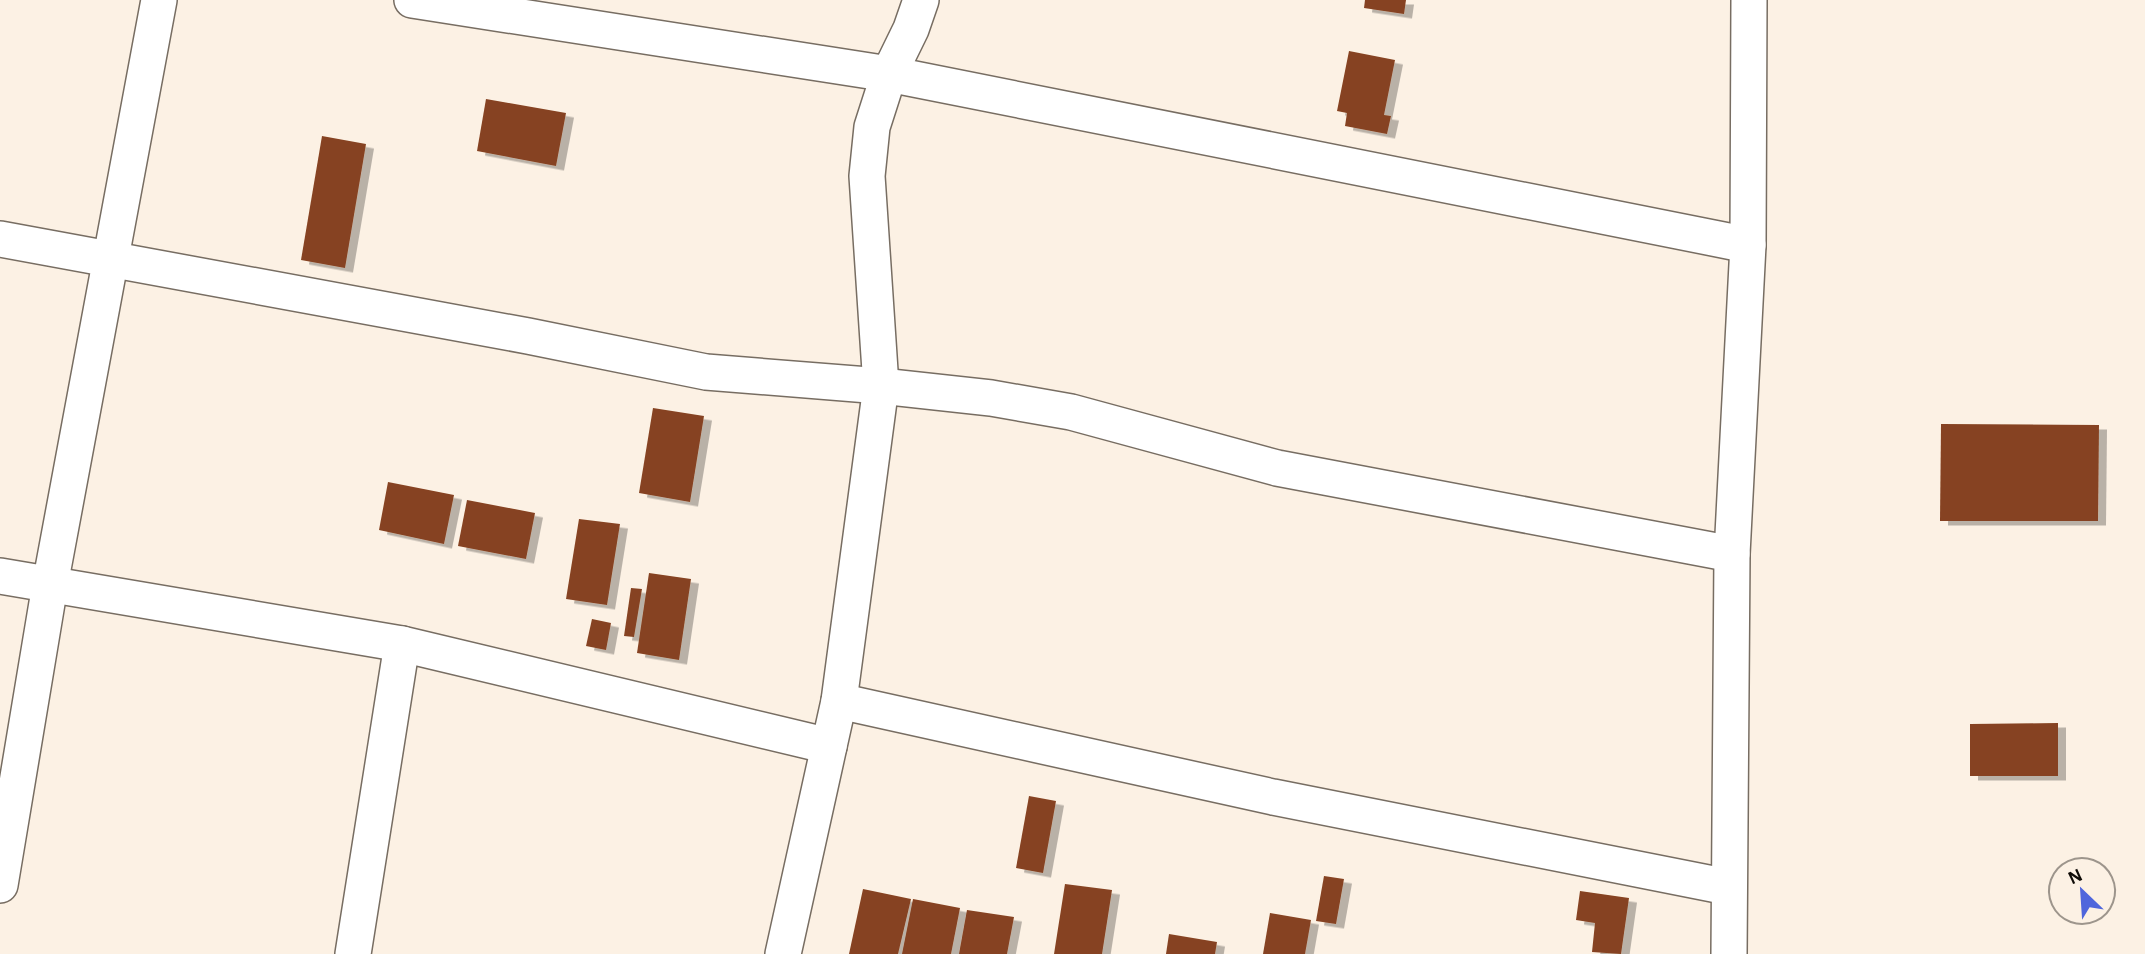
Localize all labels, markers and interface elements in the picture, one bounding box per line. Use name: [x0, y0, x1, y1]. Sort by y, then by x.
north arrow: [2047, 856, 2117, 926]
text: N: [2065, 866, 2085, 888]

